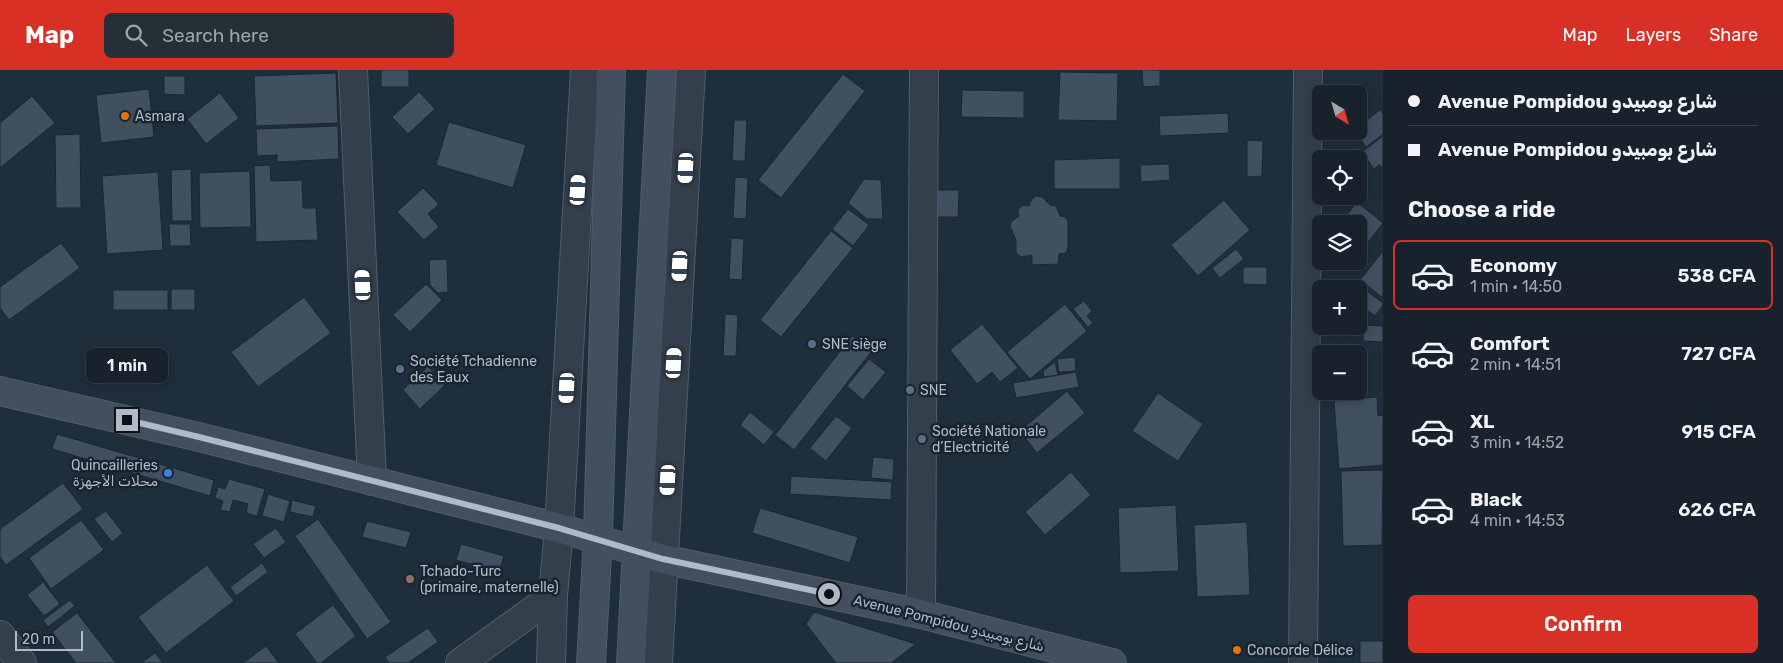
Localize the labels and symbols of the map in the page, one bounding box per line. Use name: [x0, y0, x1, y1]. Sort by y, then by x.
north arrow: [1312, 85, 1368, 140]
place label: Asmara: [135, 108, 185, 125]
marker: Asmara: [119, 110, 131, 122]
car: [677, 153, 694, 183]
car: [569, 175, 586, 205]
car: [671, 251, 688, 281]
car: [354, 270, 371, 300]
place label: SNE siège: [822, 336, 887, 353]
marker: SNE siège: [806, 338, 818, 350]
callout: 1 min: [86, 348, 168, 382]
car: [665, 348, 682, 378]
place label: Société Tchadienne des Eaux: [410, 353, 537, 386]
marker: Société Tchadienne des Eaux: [394, 363, 406, 375]
car: [558, 373, 575, 403]
place label: SNE: [920, 382, 947, 399]
marker: SNE: [904, 384, 916, 396]
route end: [116, 409, 138, 431]
place label: Société Nationale d’Electricité: [932, 423, 1046, 456]
marker: Société Nationale d’Electricité: [916, 433, 928, 445]
place label: Quincailleries محلات الأجهزة: [71, 457, 158, 490]
car: [659, 465, 676, 495]
marker: Quincailleries محلات الأجهزة: [162, 467, 174, 479]
place label: Tchado-Turc (primaire, maternelle): [420, 563, 559, 596]
marker: Tchado-Turc (primaire, maternelle): [404, 573, 416, 585]
route start: [818, 583, 840, 605]
street label: Avenue Pompidou شارع بومبيدو: [851, 592, 1046, 657]
scale bar: [15, 628, 82, 651]
place label: Concorde Délice: [1247, 642, 1353, 659]
marker: Concorde Délice: [1231, 644, 1243, 656]

